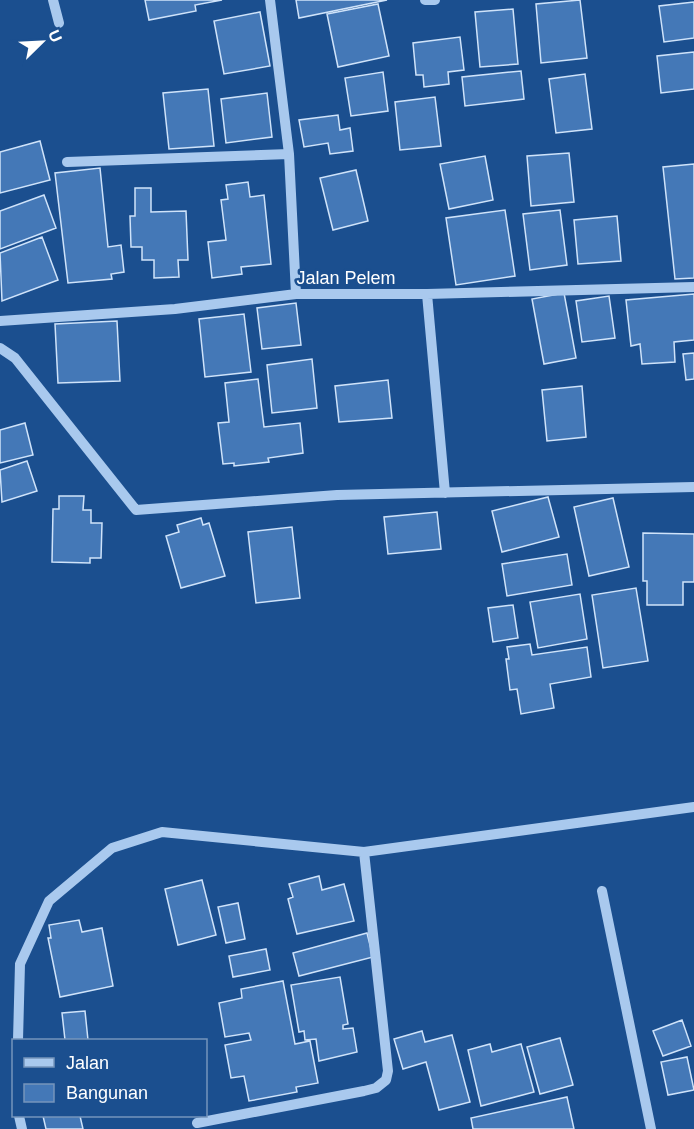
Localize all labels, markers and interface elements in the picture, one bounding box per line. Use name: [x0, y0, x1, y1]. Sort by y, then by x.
north arrow: [12, 12, 72, 72]
text: U: [45, 27, 65, 45]
street label: Jalan Pelem: [296, 268, 396, 288]
legend: [12, 1039, 207, 1117]
text: Jalan: [66, 1053, 109, 1073]
text: Bangunan: [66, 1083, 148, 1103]

